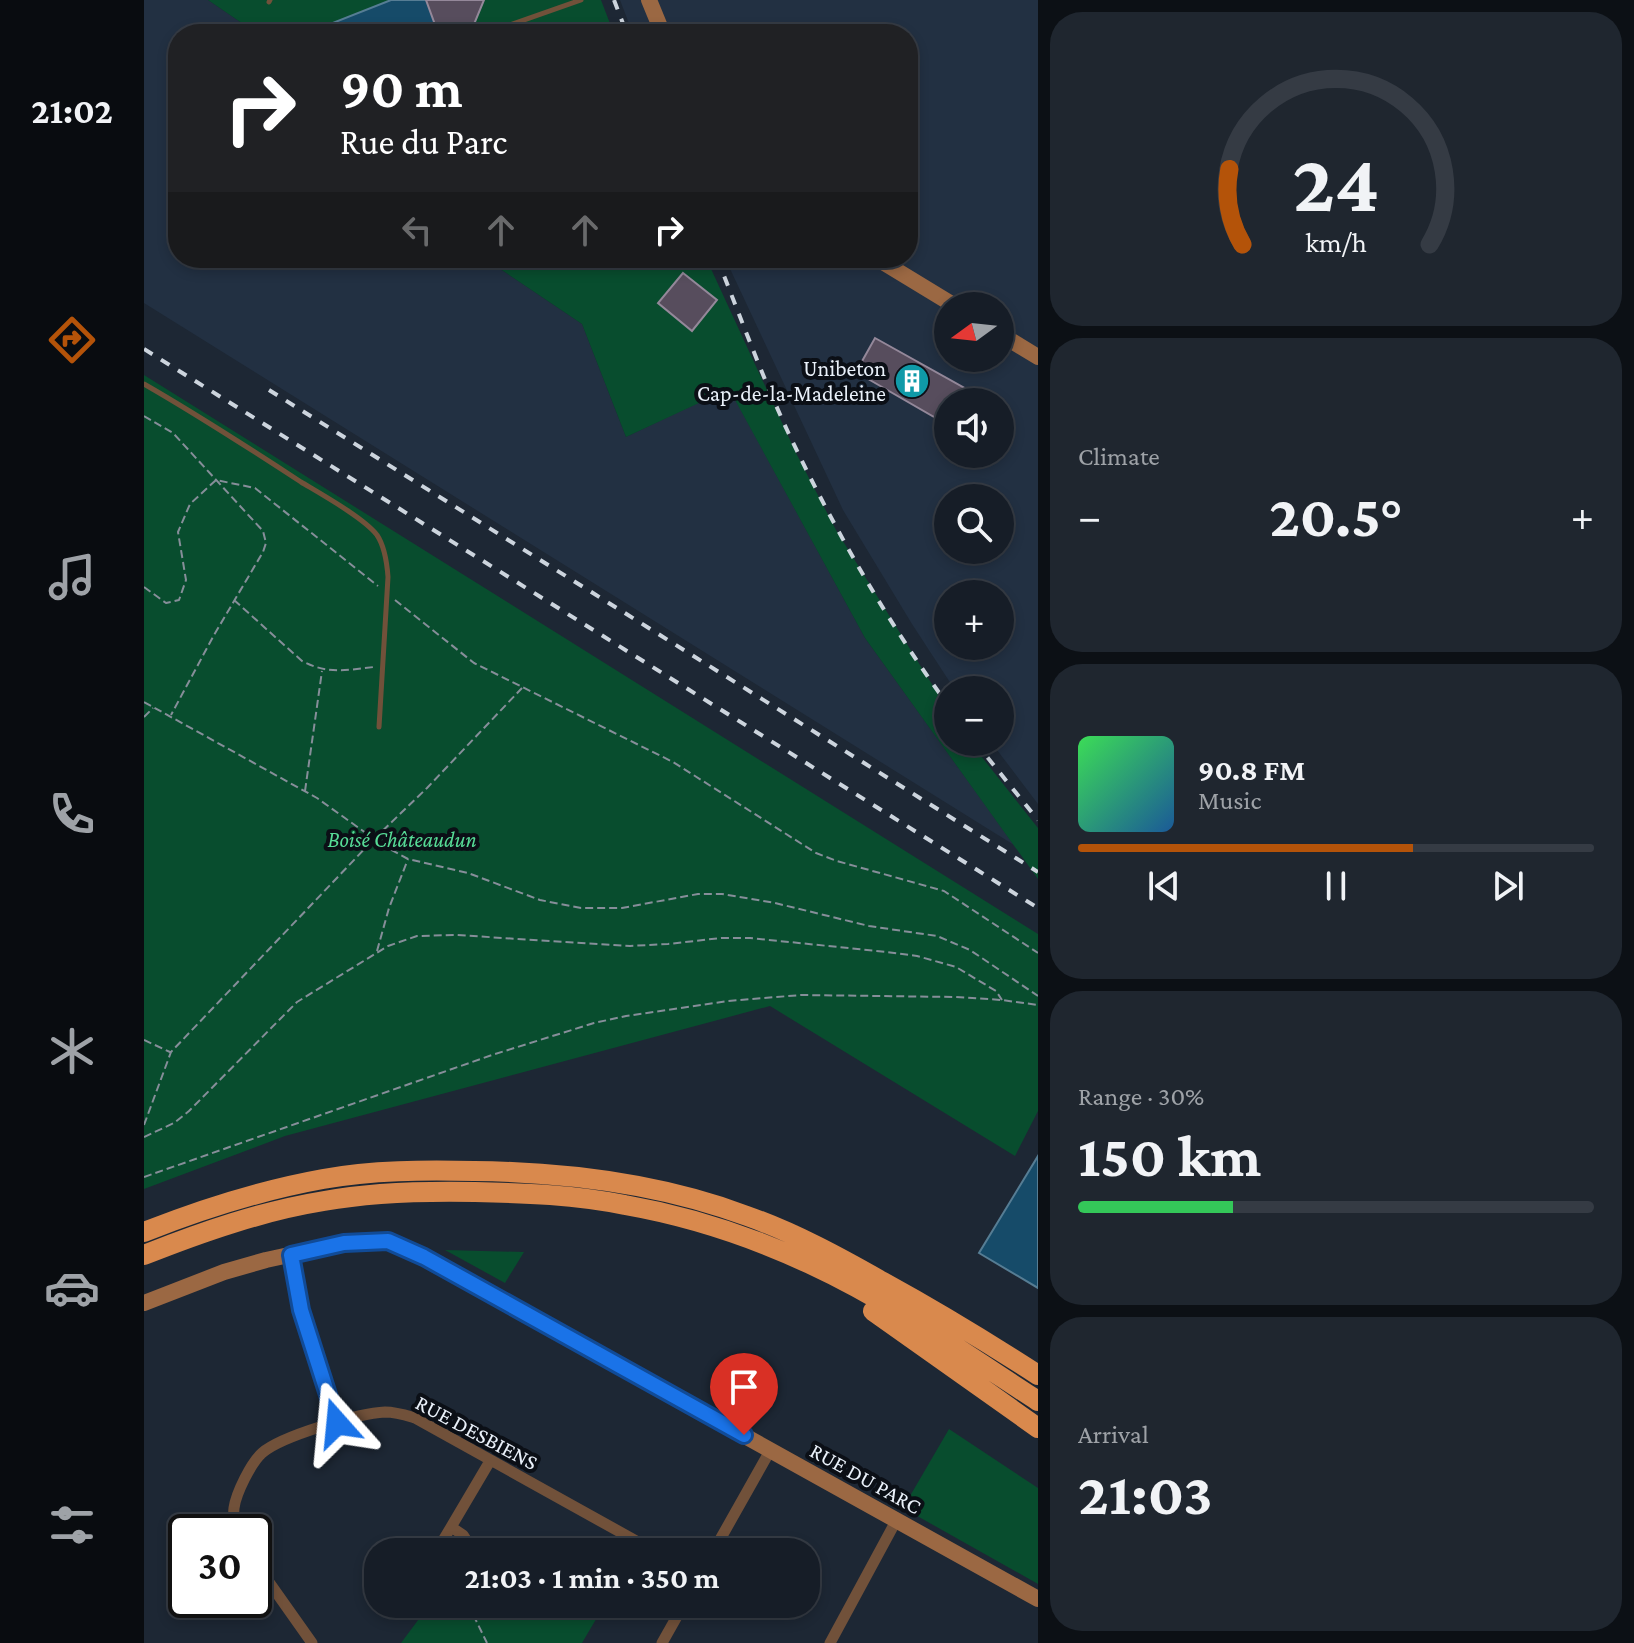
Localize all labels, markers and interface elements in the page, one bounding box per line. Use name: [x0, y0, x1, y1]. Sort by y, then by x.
icon: right: [208, 56, 312, 160]
text: 90 m: [340, 57, 463, 119]
text: 21:02: [31, 91, 113, 131]
text: Rue du Parc: [340, 122, 507, 162]
text: 24: [1292, 136, 1380, 229]
icon: left: [395, 208, 439, 252]
icon: ahead: [479, 208, 523, 252]
icon: ahead: [563, 208, 607, 252]
icon: right: [647, 208, 691, 252]
text: km/h: [1305, 226, 1367, 258]
north arrow: [934, 292, 1014, 372]
map controls: [934, 292, 1014, 756]
icon: directions: [44, 312, 100, 368]
place label: Unibeton Cap-de-la-Madeleine: [697, 356, 886, 406]
building icon: Unibeton Cap-de-la-Madeleine: [893, 362, 931, 400]
button: sound: [934, 388, 1014, 468]
text: Climate: [1078, 442, 1160, 471]
text: 20.5°: [1269, 482, 1403, 549]
button: search: [934, 484, 1014, 564]
text: −: [1078, 492, 1101, 540]
text: +: [1571, 492, 1594, 540]
icon: music: [44, 549, 100, 605]
button: +: [934, 580, 1014, 660]
button: −: [934, 676, 1014, 756]
text: 90.8 FM: [1198, 753, 1305, 786]
icon: phone: [44, 786, 100, 842]
text: Music: [1198, 786, 1261, 815]
park label: Boisé Châteaudun: [327, 827, 477, 852]
icon: previous: [1142, 864, 1186, 908]
icon: pause: [1314, 864, 1358, 908]
icon: next: [1486, 864, 1530, 908]
icon: climate: [44, 1023, 100, 1079]
text: Range · 30%: [1078, 1082, 1204, 1111]
text: 150 km: [1078, 1122, 1261, 1189]
icon: car: [44, 1260, 100, 1316]
pin: [710, 1353, 778, 1435]
icon: arrive: [722, 1365, 766, 1409]
position arrow: [295, 1381, 379, 1465]
street label: RUE DESBIENS: [412, 1390, 542, 1475]
text: Arrival: [1078, 1420, 1149, 1449]
street label: RUE DU PARC: [806, 1438, 926, 1519]
text: 21:03: [1078, 1460, 1213, 1527]
icon: filters: [44, 1497, 100, 1553]
speed limit sign: 30: [168, 1514, 272, 1618]
text: 21:03 · 1 min · 350 m: [465, 1561, 719, 1594]

